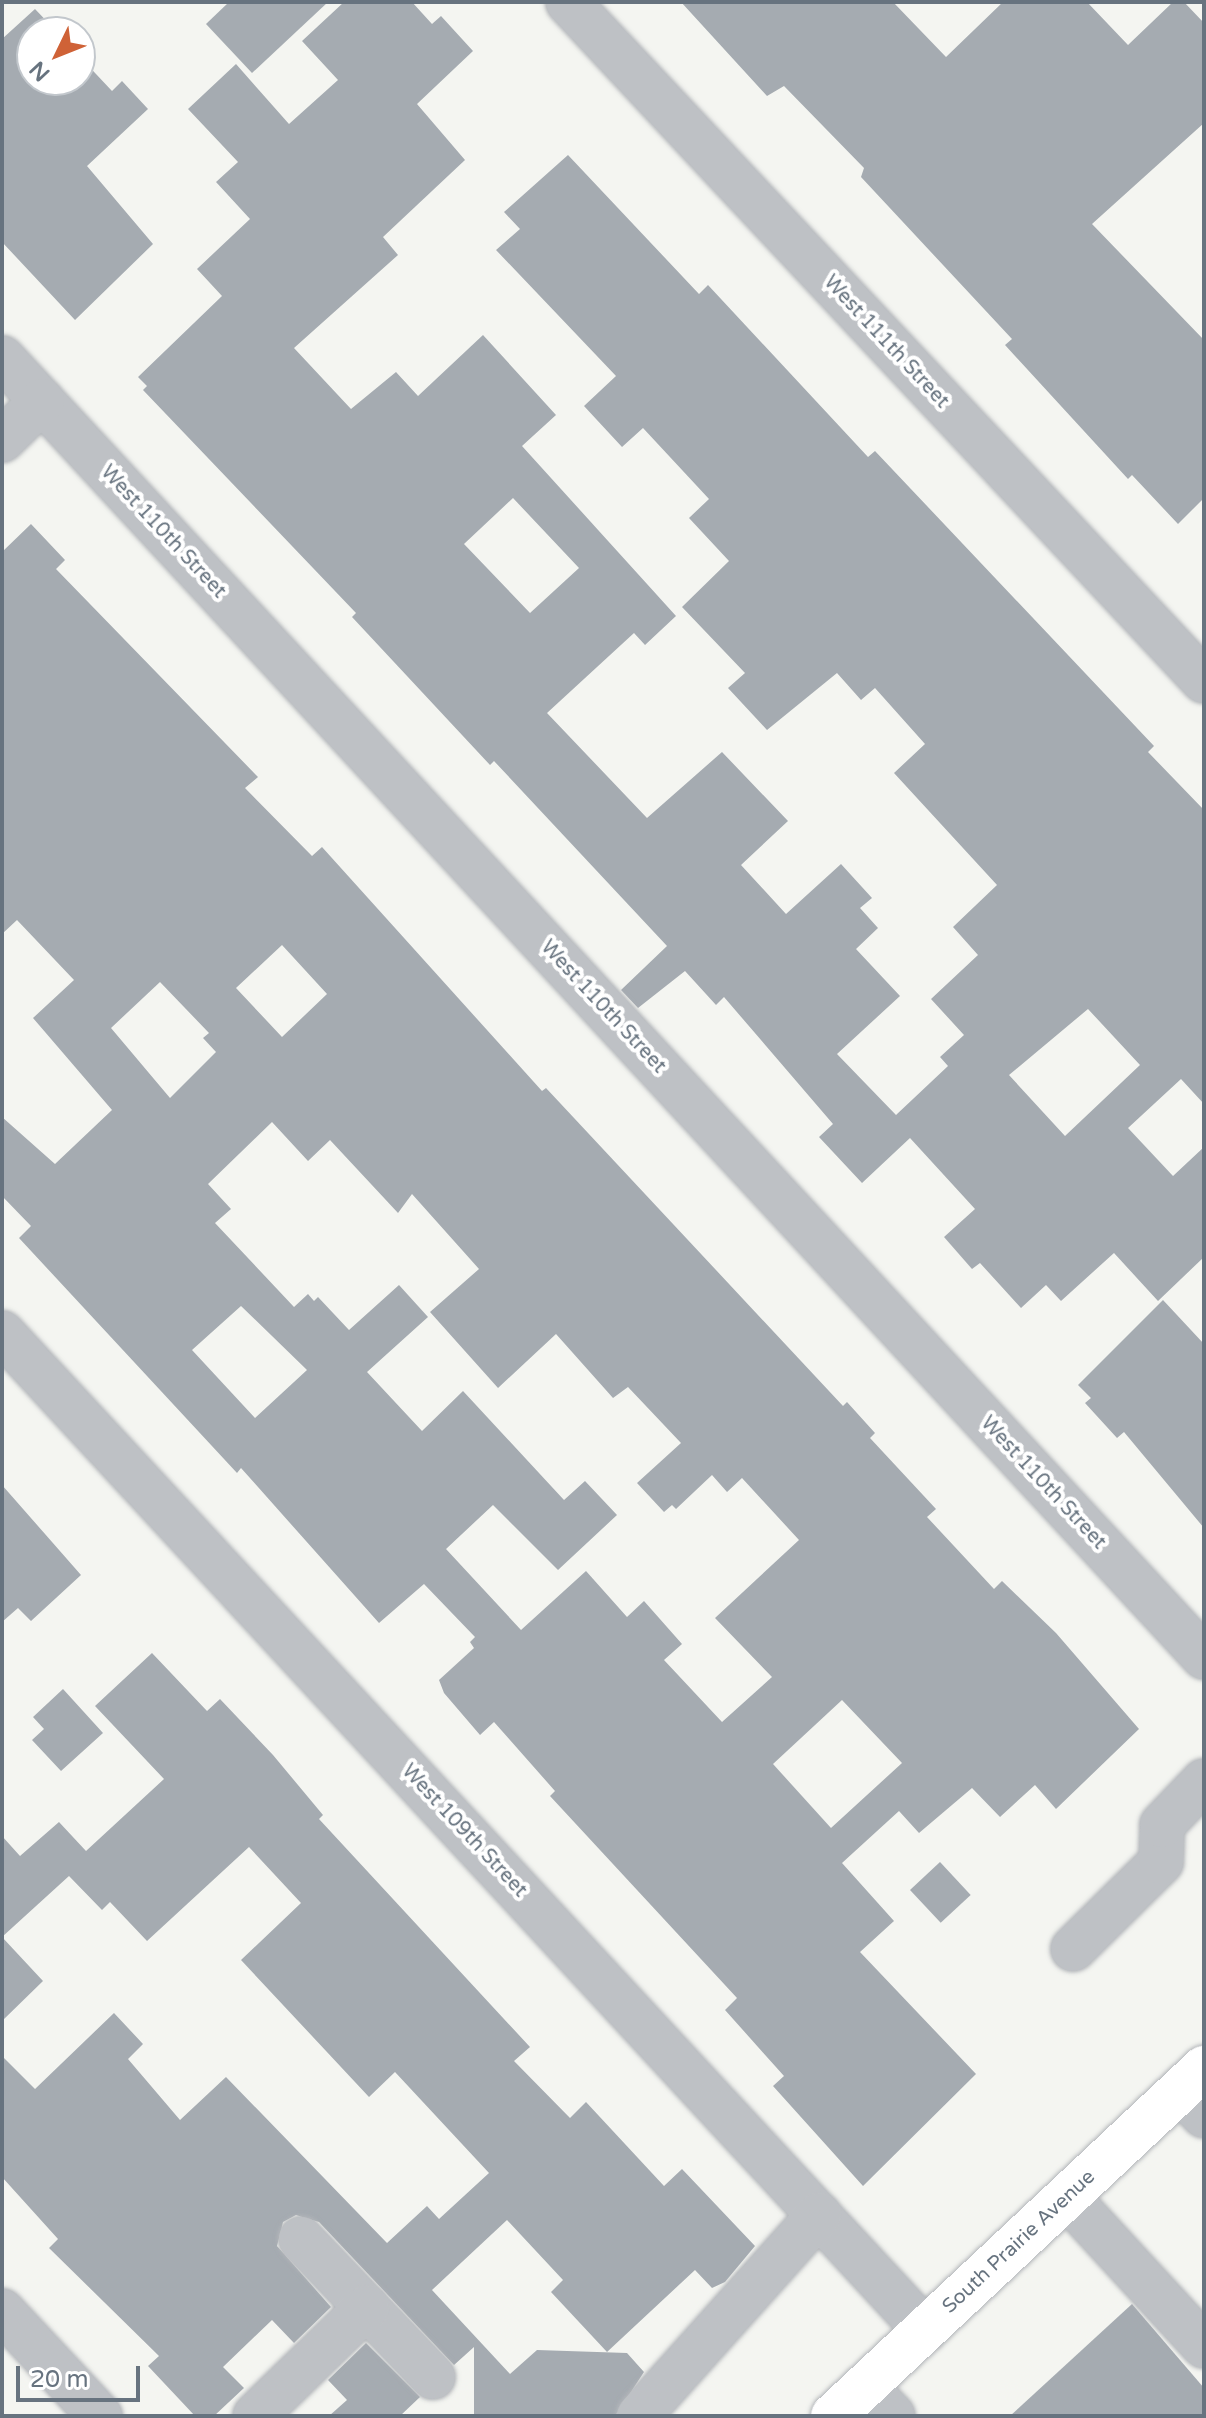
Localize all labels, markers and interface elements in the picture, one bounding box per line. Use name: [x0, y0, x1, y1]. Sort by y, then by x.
north arrow: [16, 16, 96, 96]
text: N: [24, 56, 55, 86]
street label: West 111th Street: [818, 271, 954, 413]
street label: West 110th Street: [95, 461, 231, 603]
street label: West 110th Street: [535, 936, 671, 1078]
street label: West 110th Street: [975, 1412, 1111, 1554]
street label: West 109th Street: [396, 1760, 532, 1902]
street label: South Prairie Avenue: [938, 2165, 1100, 2319]
scale bar: [20, 2350, 144, 2400]
text: 20 m: [30, 2365, 88, 2394]

